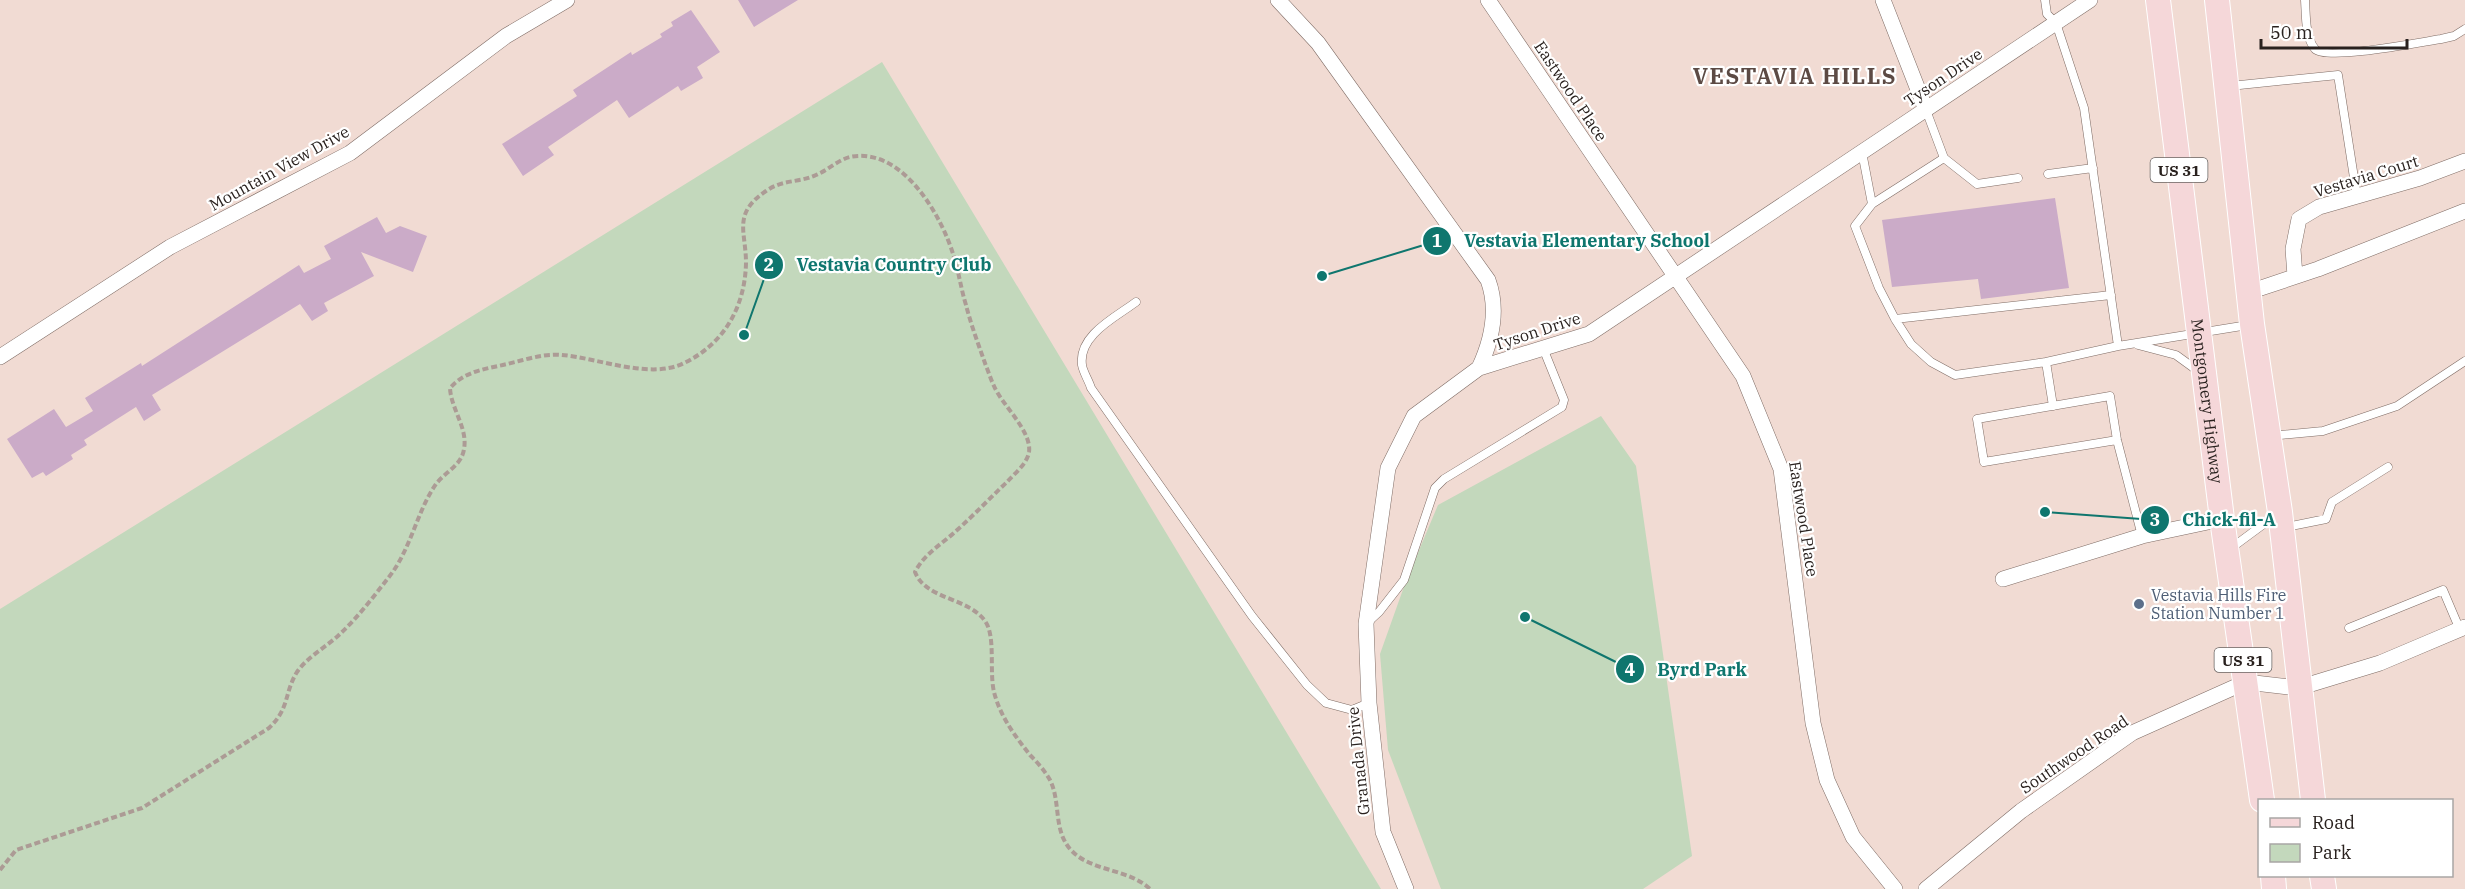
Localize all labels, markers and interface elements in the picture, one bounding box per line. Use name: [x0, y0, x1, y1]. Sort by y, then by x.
scale bar: [2261, 12, 2406, 50]
text: 50 m: [2270, 21, 2313, 44]
street label: Eastwood Place: [1530, 37, 1612, 145]
street label: Tyson Drive: [1900, 44, 1986, 110]
district label: VESTAVIA HILLS: [1693, 61, 1897, 90]
street label: Mountain View Drive: [206, 121, 352, 215]
street label: Vestavia Court: [2311, 151, 2421, 201]
road number: US 31: [2150, 158, 2208, 182]
callout: Vestavia Elementary School: [1422, 223, 1721, 259]
text: 1: [1432, 229, 1443, 252]
text: Vestavia Elementary School: [1464, 229, 1710, 252]
callout: Vestavia Country Club: [754, 247, 1003, 283]
text: 2: [764, 253, 774, 276]
text: Vestavia Country Club: [797, 253, 991, 276]
street label: Tyson Drive: [1491, 308, 1583, 354]
street label: Montgomery Highway: [2187, 318, 2228, 485]
street label: Eastwood Place: [1785, 460, 1823, 578]
callout: Chick-fil-A: [2140, 502, 2288, 538]
text: 3: [2150, 508, 2160, 531]
text: Chick-fil-A: [2182, 508, 2276, 531]
place label: Vestavia Hills Fire Station Number 1: [2151, 585, 2286, 623]
marker: Vestavia Hills Fire Station Number 1: [2132, 597, 2146, 611]
road number: US 31: [2214, 648, 2272, 672]
callout: Byrd Park: [1615, 651, 1758, 687]
text: 4: [1625, 658, 1636, 681]
text: Byrd Park: [1657, 658, 1748, 681]
street label: Granada Drive: [1342, 706, 1374, 816]
street label: Southwood Road: [2016, 710, 2132, 798]
legend: [2258, 799, 2453, 877]
text: Road: [2312, 811, 2355, 834]
text: Park: [2312, 841, 2352, 864]

